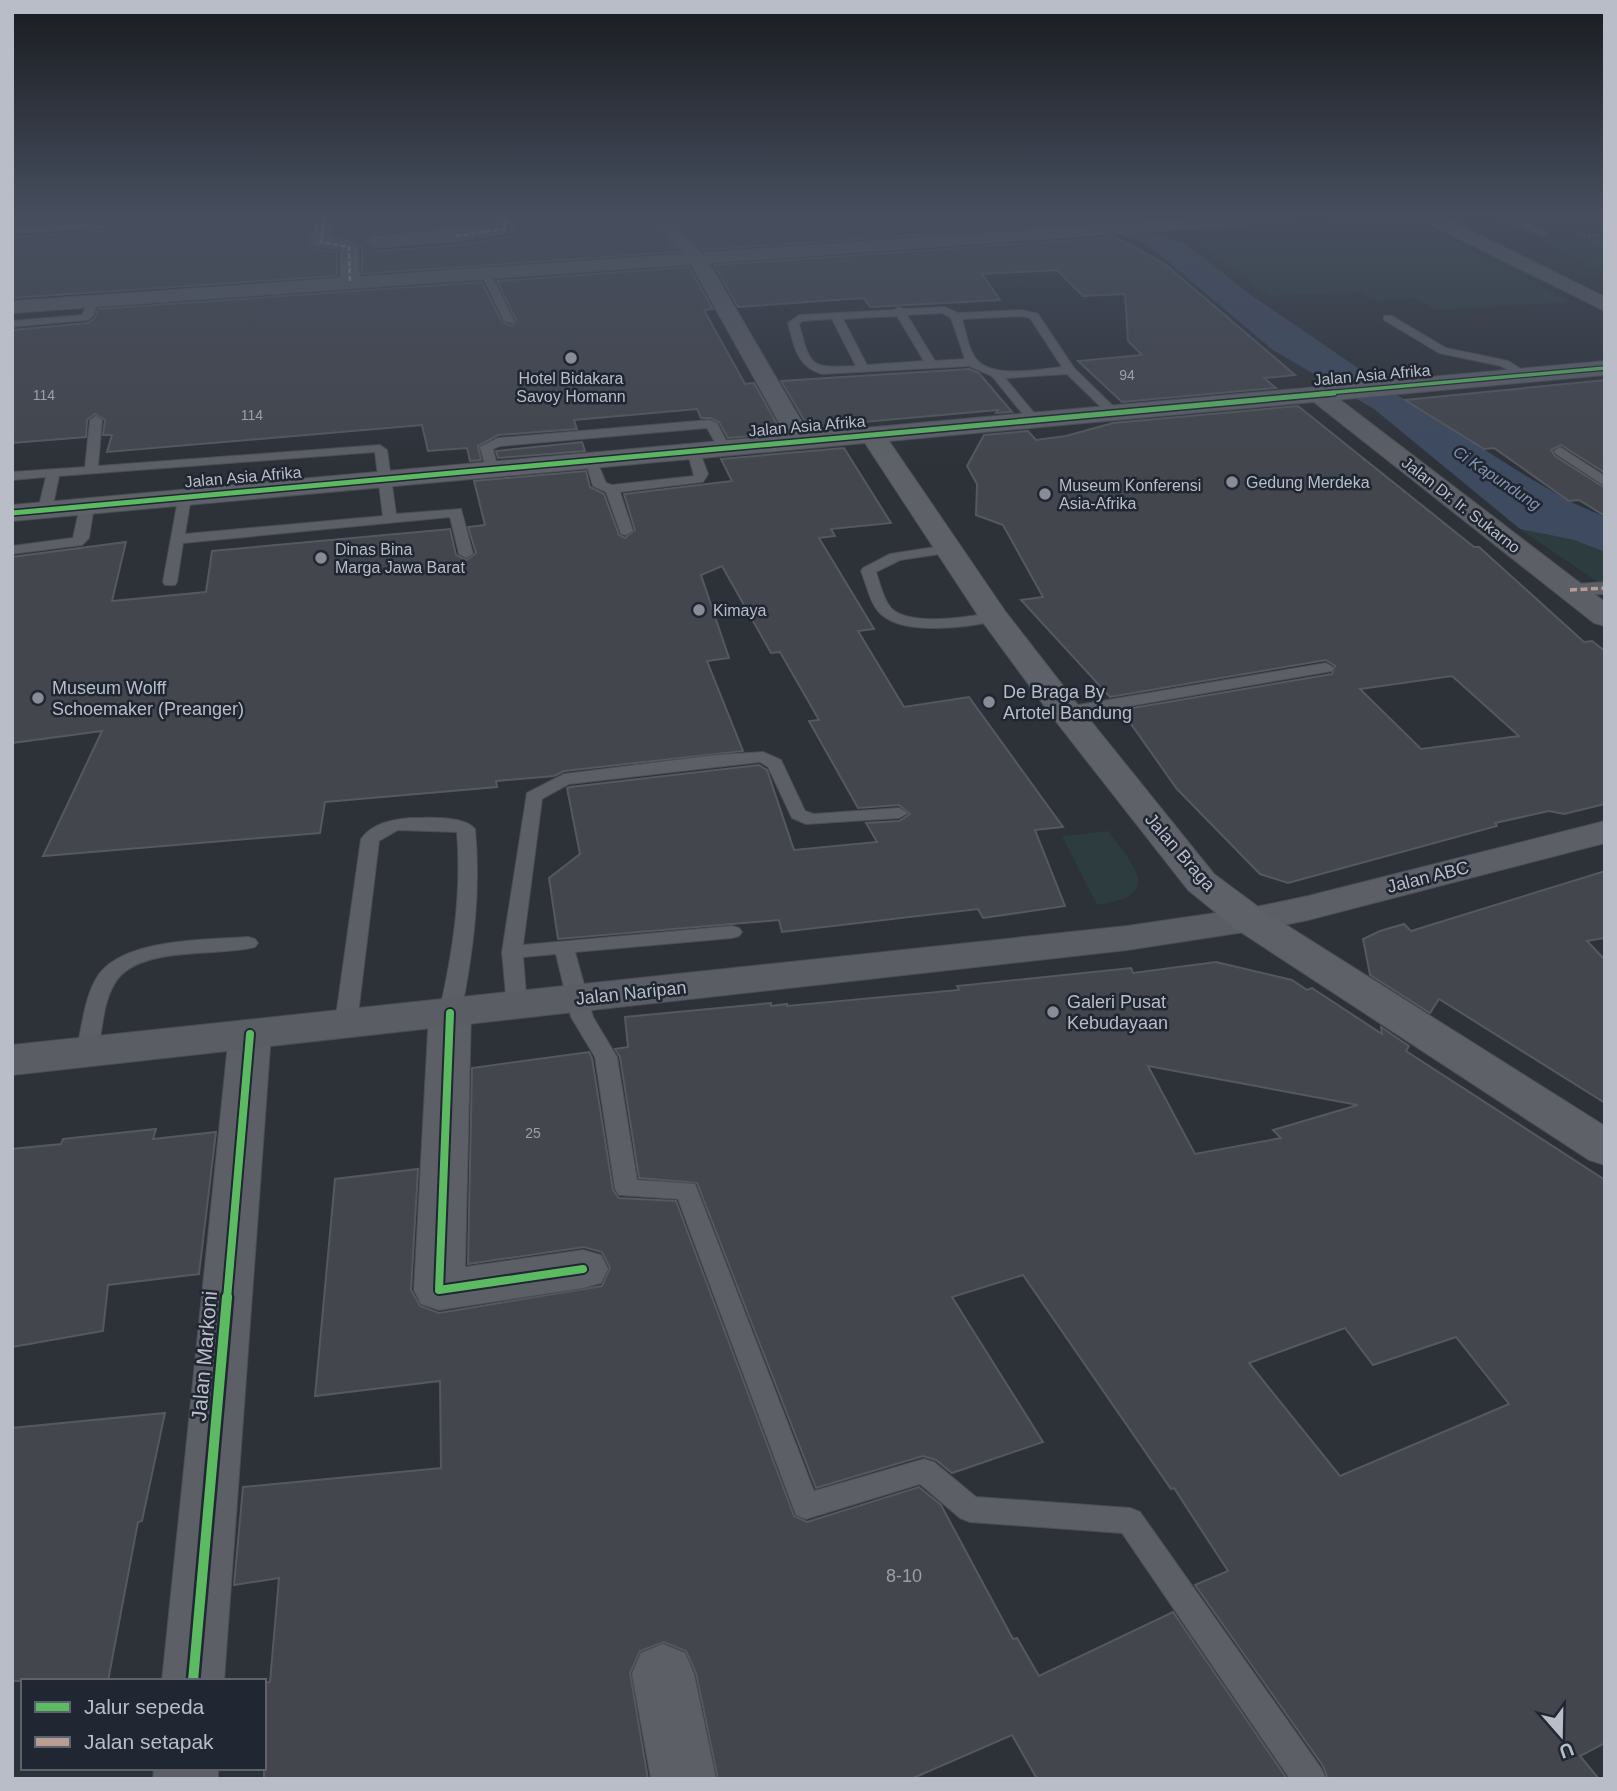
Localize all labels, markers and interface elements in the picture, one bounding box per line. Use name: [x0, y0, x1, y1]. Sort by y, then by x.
marker: Hotel Bidakara Savoy Homann: [563, 350, 579, 366]
street label: Jalan Asia Afrika: [1313, 361, 1431, 389]
house number: 94: [1119, 367, 1135, 383]
place label: Hotel Bidakara Savoy Homann: [516, 370, 626, 405]
house number: 114: [33, 387, 55, 403]
house number: 114: [241, 407, 263, 423]
street label: Jalan Asia Afrika: [748, 412, 866, 440]
water label: Ci Kapundung: [1450, 443, 1544, 513]
street label: Jalan Dr. Ir. Sukarno: [1399, 454, 1523, 556]
street label: Jalan Asia Afrika: [184, 463, 302, 491]
marker: Gedung Merdeka: [1224, 474, 1240, 490]
place label: Gedung Merdeka: [1246, 474, 1370, 491]
place label: Museum Konferensi Asia-Afrika: [1059, 477, 1201, 512]
marker: Museum Konferensi Asia-Afrika: [1037, 486, 1053, 502]
place label: Dinas Bina Marga Jawa Barat: [335, 541, 465, 576]
marker: Dinas Bina Marga Jawa Barat: [313, 550, 329, 566]
marker: Kimaya: [691, 602, 707, 618]
place label: Kimaya: [713, 602, 766, 619]
place label: Museum Wolff Schoemaker (Preanger): [52, 678, 244, 719]
place label: De Braga By Artotel Bandung: [1003, 682, 1132, 723]
marker: Museum Wolff Schoemaker (Preanger): [30, 690, 46, 706]
marker: De Braga By Artotel Bandung: [981, 694, 997, 710]
street label: Jalan Braga: [1141, 809, 1220, 896]
street label: Jalan ABC: [1385, 857, 1471, 897]
street label: Jalan Naripan: [575, 977, 687, 1009]
place label: Galeri Pusat Kebudayaan: [1067, 992, 1168, 1033]
marker: Galeri Pusat Kebudayaan: [1045, 1004, 1061, 1020]
house number: 25: [525, 1125, 541, 1141]
street label: Jalan Markoni: [187, 1290, 221, 1422]
house number: 8-10: [886, 1566, 922, 1586]
legend: [21, 1679, 266, 1770]
text: Jalur sepeda: [84, 1695, 205, 1718]
north arrow: [1526, 1700, 1596, 1770]
text: Jalan setapak: [84, 1730, 214, 1753]
text: U: [1557, 1738, 1577, 1763]

